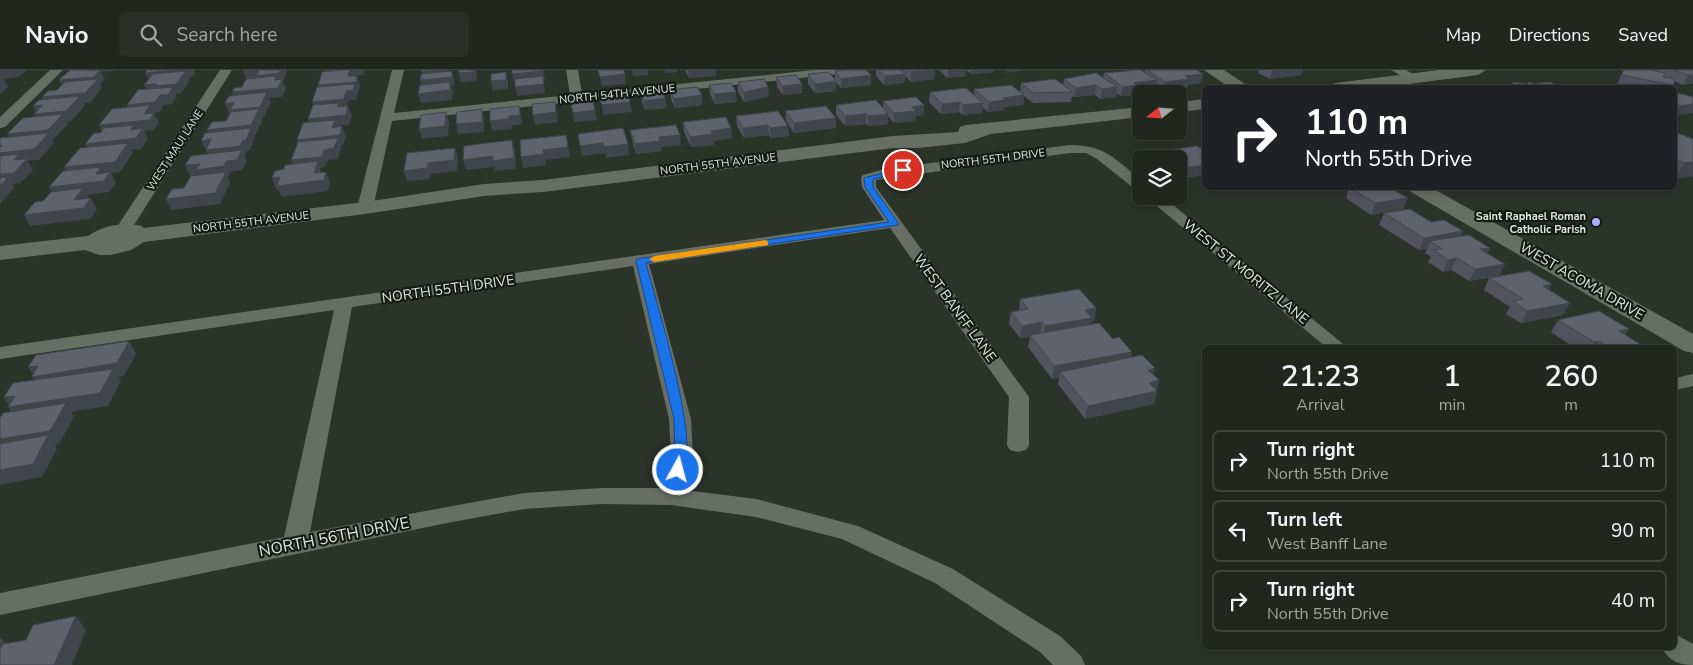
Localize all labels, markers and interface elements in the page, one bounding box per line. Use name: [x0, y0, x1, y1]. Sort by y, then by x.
search box: [119, 12, 469, 57]
text: Navio: [25, 19, 89, 51]
icon: search: [137, 21, 165, 49]
text: Search here: [177, 22, 277, 48]
text: Map: [1446, 23, 1481, 47]
text: Directions: [1509, 23, 1590, 47]
text: Saved: [1618, 23, 1668, 47]
street label: NORTH 54TH AVENUE: [558, 80, 676, 108]
north arrow: [1132, 85, 1188, 140]
map controls: [1132, 85, 1187, 205]
text: 110 m: [1305, 99, 1408, 146]
icon: right: [1222, 105, 1287, 170]
street label: WEST MAUI LANE: [143, 107, 207, 193]
text: North 55th Drive: [1305, 144, 1472, 174]
street label: NORTH 55TH DRIVE: [940, 145, 1046, 173]
street label: NORTH 55TH AVENUE: [659, 149, 777, 179]
pin: [882, 149, 924, 191]
button: layers: [1132, 150, 1187, 205]
icon: arrive: [889, 156, 917, 184]
street label: NORTH 55TH AVENUE: [192, 207, 310, 237]
place label: Saint Raphael Roman Catholic Parish: [1476, 209, 1586, 237]
street label: WEST ST MORITZ LANE: [1179, 215, 1313, 329]
marker: Saint Raphael Roman Catholic Parish: [1590, 216, 1602, 228]
street label: WEST ACOMA DRIVE: [1516, 238, 1648, 324]
street label: WEST BANFF LANE: [909, 250, 1001, 366]
street label: NORTH 55TH DRIVE: [381, 270, 515, 308]
text: 21:23: [1281, 356, 1360, 397]
text: 1: [1443, 356, 1461, 397]
text: 260: [1544, 356, 1598, 397]
text: Arrival: [1296, 394, 1344, 416]
text: min: [1439, 394, 1465, 416]
text: m: [1564, 394, 1578, 416]
text: Turn right: [1267, 437, 1354, 463]
position arrow: [651, 443, 703, 495]
icon: right: [1224, 447, 1252, 475]
text: 110 m: [1600, 448, 1655, 474]
text: North 55th Drive: [1267, 463, 1389, 485]
text: Turn left: [1267, 507, 1342, 533]
street label: NORTH 56TH DRIVE: [257, 512, 411, 562]
icon: left: [1224, 517, 1252, 545]
text: 90 m: [1611, 518, 1655, 544]
text: West Banff Lane: [1267, 533, 1387, 555]
text: Turn right: [1267, 577, 1354, 603]
icon: right: [1224, 587, 1252, 615]
text: 40 m: [1611, 588, 1655, 614]
text: North 55th Drive: [1267, 603, 1389, 625]

